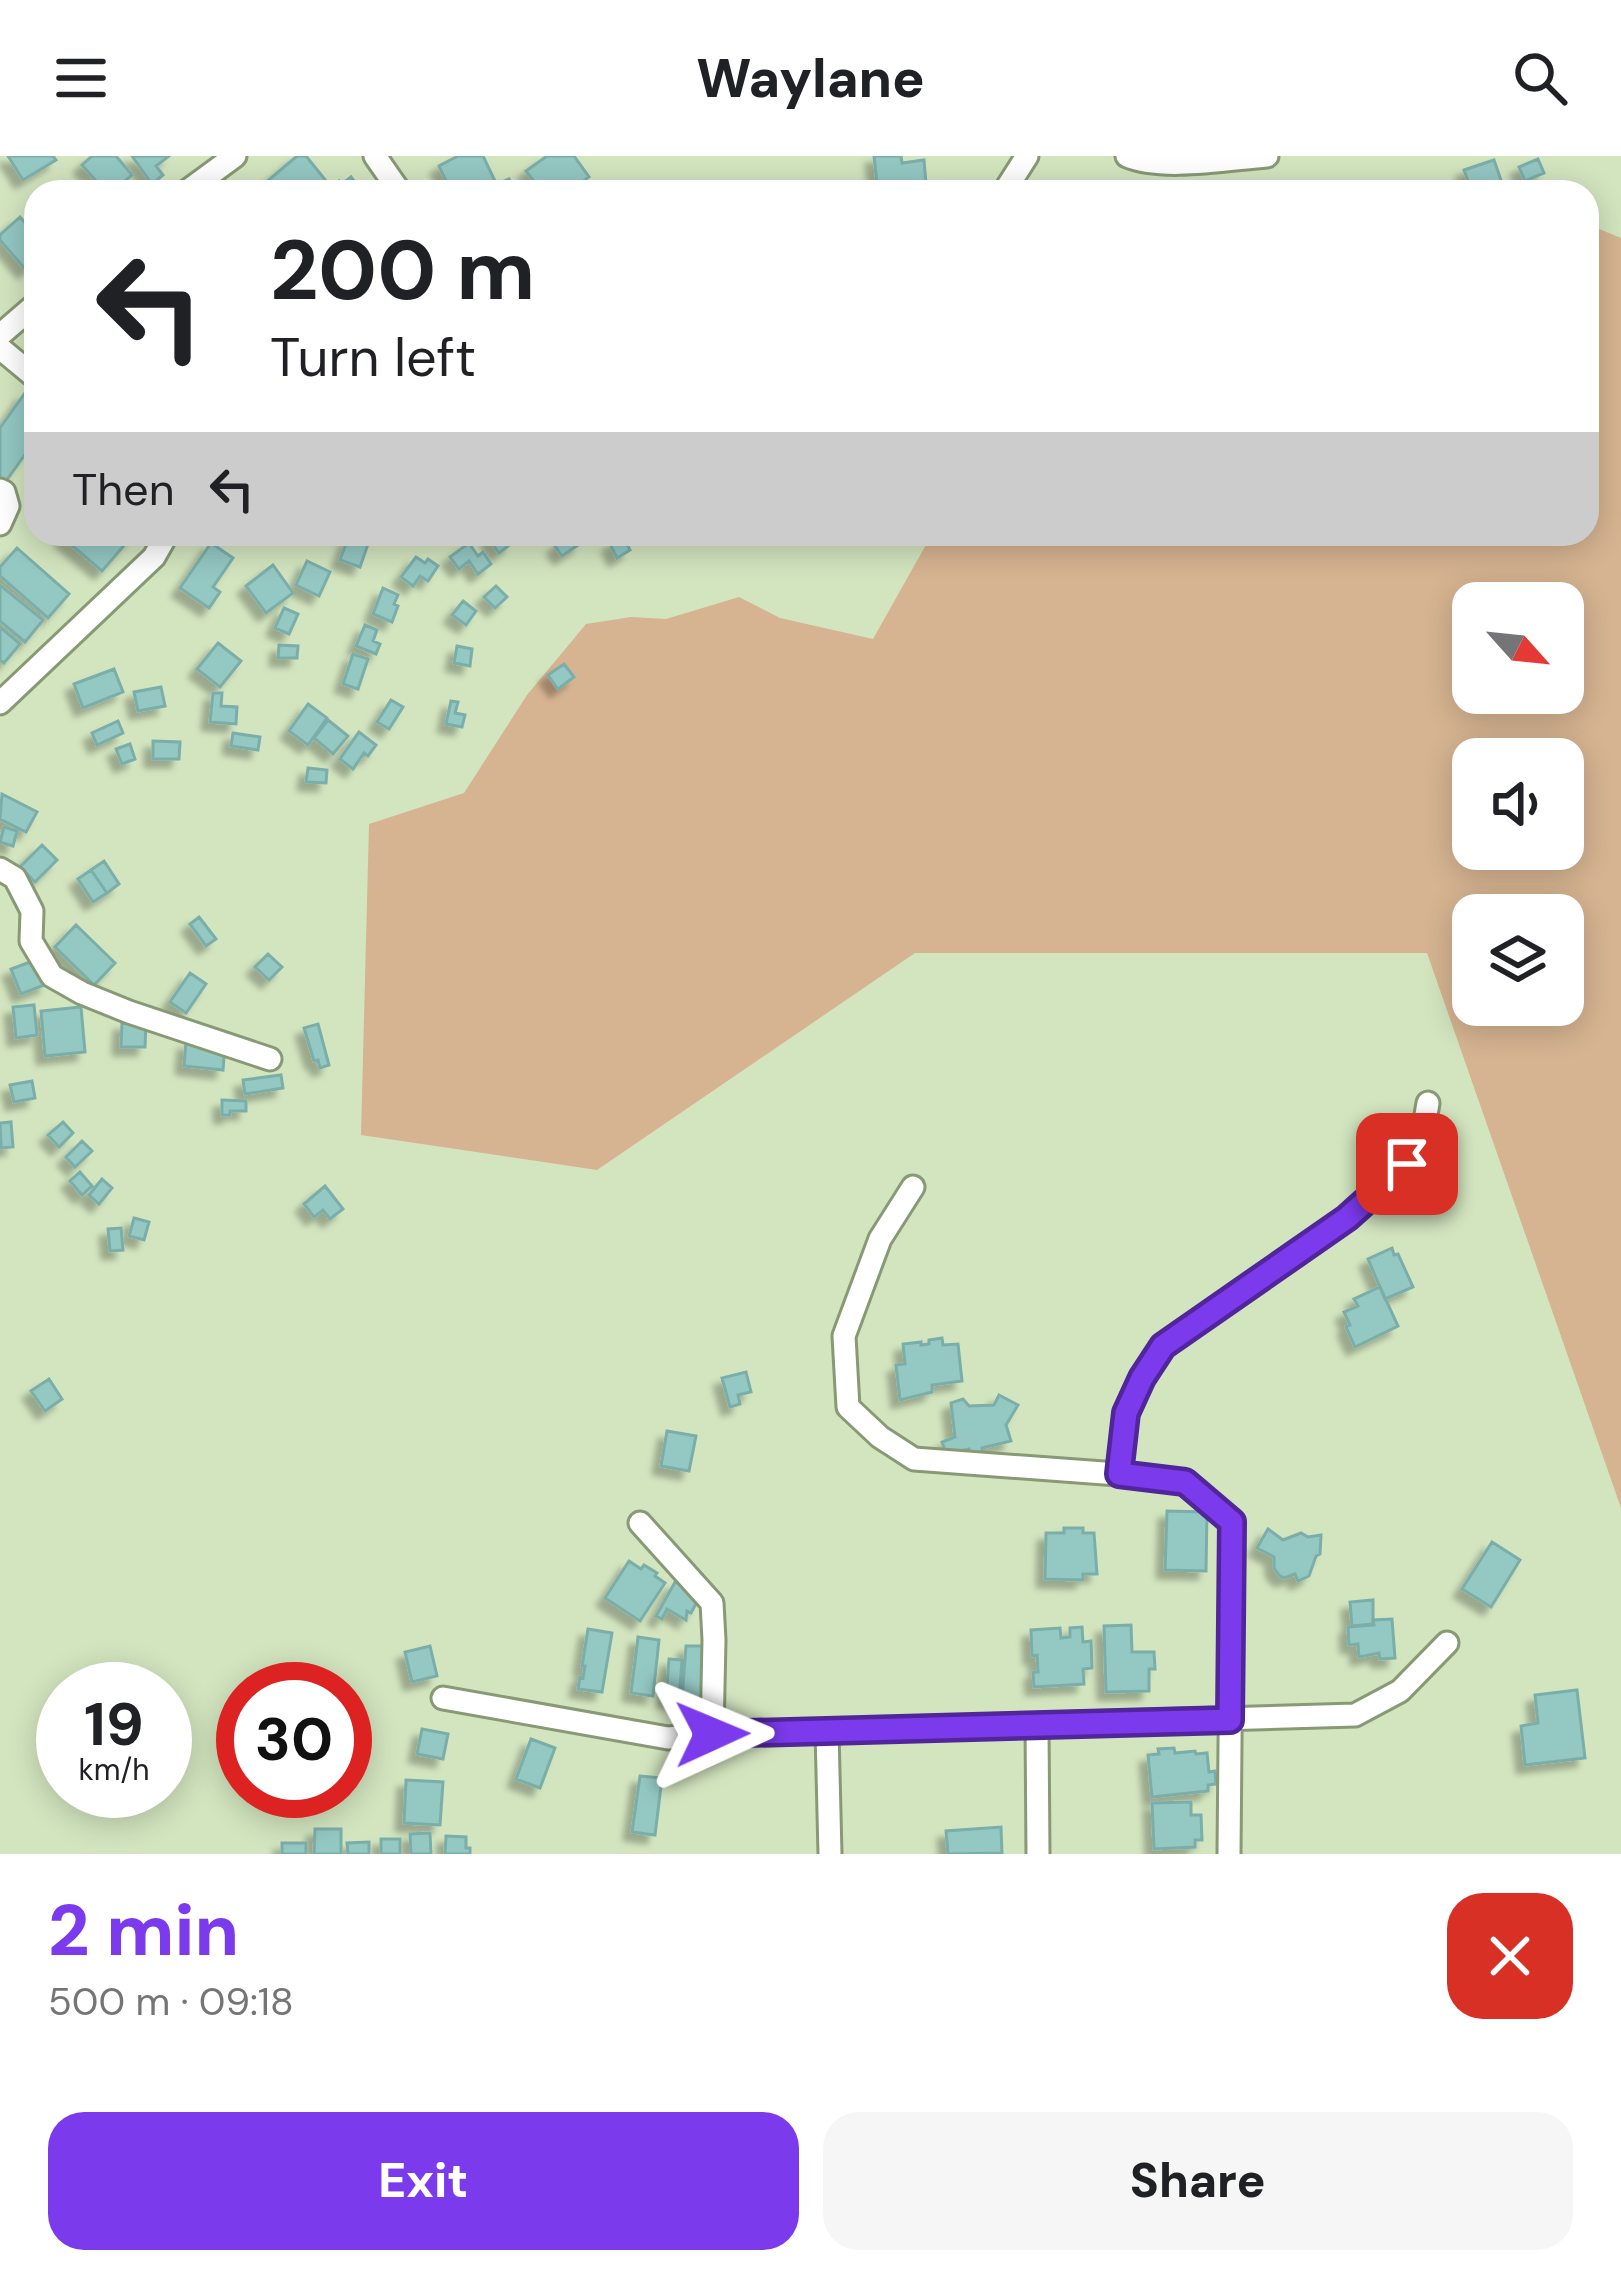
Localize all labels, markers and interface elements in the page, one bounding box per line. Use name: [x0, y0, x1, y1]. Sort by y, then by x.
text: Waylane: [696, 43, 925, 114]
icon: menu: [48, 45, 114, 111]
icon: search: [1507, 45, 1573, 111]
text: 200 m: [270, 216, 535, 325]
icon: left: [72, 228, 228, 384]
text: Turn left: [270, 322, 476, 393]
icon: left: [199, 456, 265, 522]
text: Then: [72, 460, 175, 519]
north arrow: [1452, 582, 1584, 714]
map controls: [1452, 582, 1584, 1026]
button: sound: [1452, 738, 1584, 870]
button: layers: [1452, 894, 1584, 1026]
pin: [1356, 1113, 1458, 1215]
icon: arrive: [1374, 1131, 1440, 1197]
speed limit sign: 30: [216, 1662, 372, 1818]
position arrow: [649, 1671, 775, 1797]
text: 19: [84, 1685, 144, 1764]
text: km/h: [79, 1750, 149, 1789]
text: 2 min: [48, 1884, 239, 1977]
button: close: [1447, 1893, 1573, 2019]
text: 500 m · 09:18: [48, 1976, 294, 2027]
button: Exit: [48, 2112, 799, 2250]
button: Share: [823, 2112, 1573, 2250]

